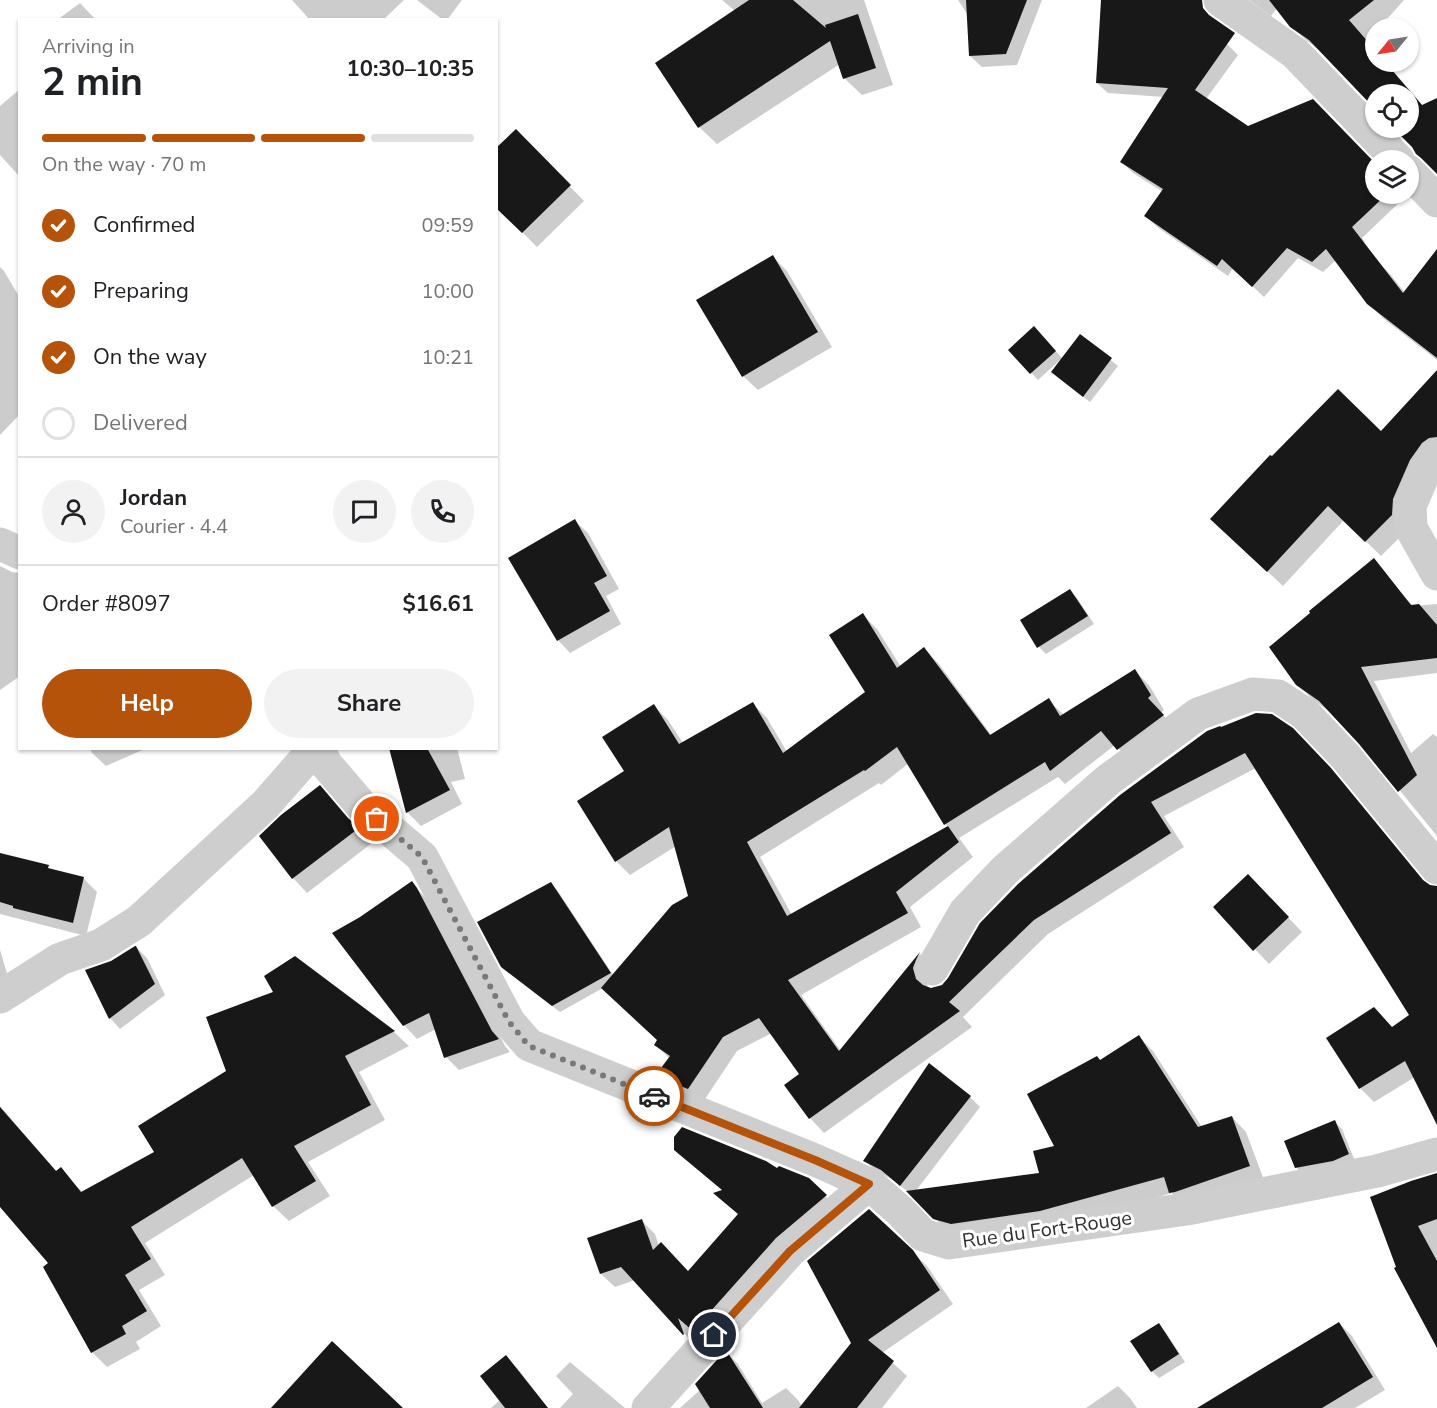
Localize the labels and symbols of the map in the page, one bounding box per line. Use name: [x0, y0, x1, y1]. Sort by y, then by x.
north arrow: [1365, 18, 1419, 72]
pin: [351, 793, 402, 844]
courier: [624, 1066, 684, 1126]
street label: Rue du Fort-Rouge: [961, 1204, 1134, 1255]
pin: [688, 1309, 739, 1360]

